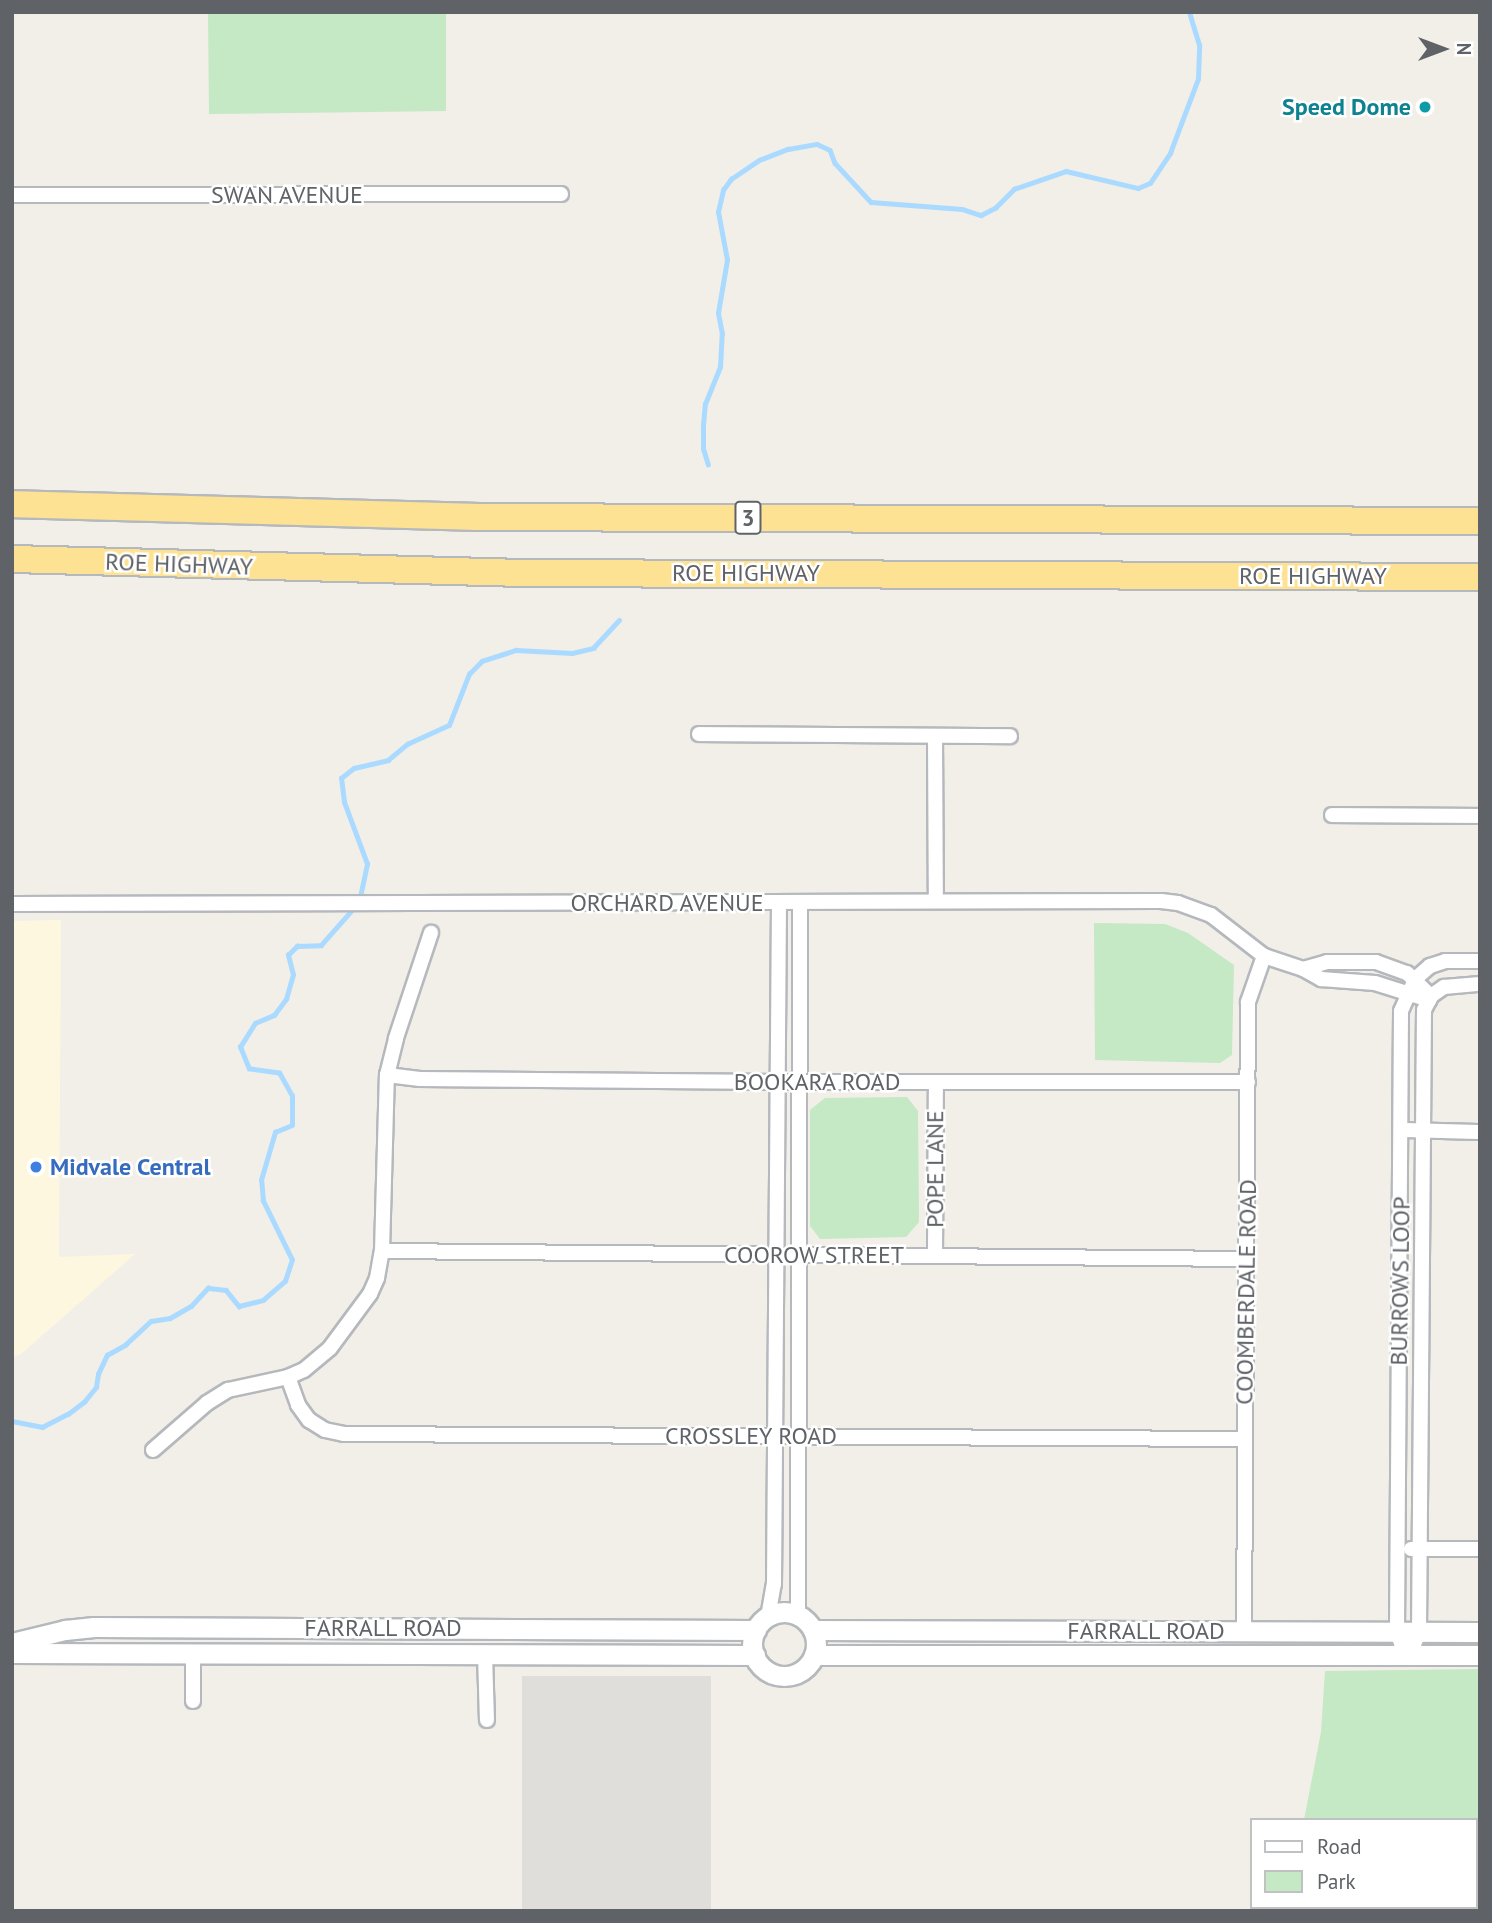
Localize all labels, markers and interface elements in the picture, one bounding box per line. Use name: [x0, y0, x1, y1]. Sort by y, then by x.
north arrow: [1408, 14, 1478, 84]
text: N: [1452, 43, 1476, 55]
place label: Speed Dome: [1282, 93, 1411, 121]
marker: Speed Dome: [1417, 99, 1433, 115]
street label: SWAN AVENUE: [211, 181, 363, 209]
road number: 3: [734, 498, 762, 538]
street label: ROE HIGHWAY: [105, 547, 253, 581]
street label: ROE HIGHWAY: [672, 559, 820, 587]
street label: ROE HIGHWAY: [1239, 562, 1387, 590]
street label: ORCHARD AVENUE: [570, 889, 764, 917]
street label: BOOKARA ROAD: [733, 1068, 901, 1096]
street label: POPE LANE: [921, 1110, 949, 1228]
place label: Midvale Central: [50, 1153, 211, 1181]
marker: Midvale Central: [28, 1159, 44, 1175]
street label: COOMBERDALE ROAD: [1230, 1179, 1262, 1405]
street label: BURROWS LOOP: [1384, 1196, 1416, 1366]
street label: COOROW STREET: [724, 1241, 904, 1269]
street label: CROSSLEY ROAD: [665, 1422, 837, 1450]
street label: FARRALL ROAD: [304, 1614, 462, 1642]
street label: FARRALL ROAD: [1067, 1617, 1225, 1645]
legend: [1250, 1818, 1478, 1909]
text: Road: [1317, 1833, 1361, 1860]
text: Park: [1317, 1868, 1356, 1895]

